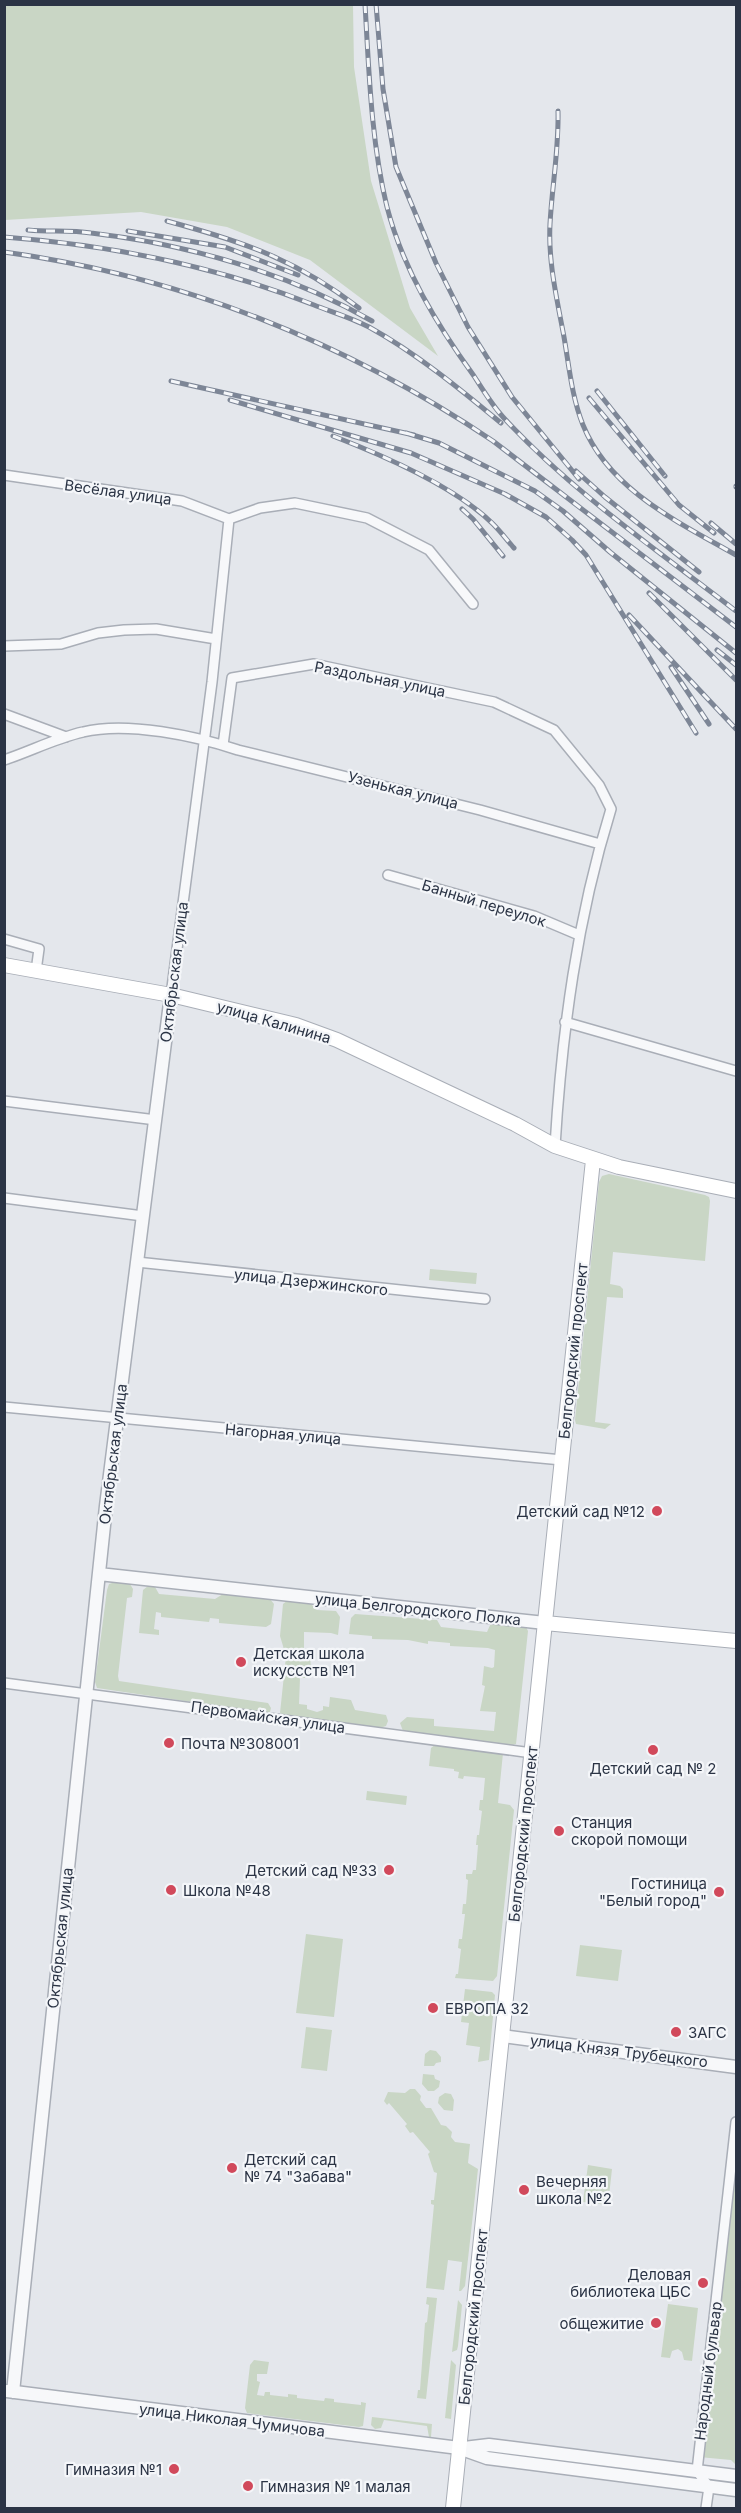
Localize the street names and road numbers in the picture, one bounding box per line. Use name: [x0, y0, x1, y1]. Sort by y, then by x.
street label: Весёлая улица: [63, 475, 173, 509]
street label: Раздольная улица: [313, 657, 447, 701]
street label: Узенькая улица: [346, 767, 460, 813]
street label: Банный переулок: [420, 875, 548, 931]
street label: Октябрьская улица: [156, 901, 192, 1043]
street label: улица Калинина: [215, 997, 333, 1047]
street label: Белгородский проспект: [554, 1262, 592, 1440]
street label: улица Дзержинского: [233, 1264, 389, 1300]
street label: Октябрьская улица: [95, 1383, 131, 1525]
street label: Нагорная улица: [224, 1419, 342, 1449]
street label: улица Белгородского Полка: [314, 1589, 522, 1629]
street label: Первомайская улица: [190, 1697, 346, 1737]
street label: Белгородский проспект: [504, 1745, 542, 1923]
street label: Октябрьская улица: [43, 1867, 77, 2009]
street label: улица Князя Трубецкого: [529, 2031, 709, 2071]
street label: Белгородский проспект: [454, 2228, 492, 2406]
street label: Народный бульвар: [690, 2300, 726, 2442]
street label: улица Николая Чумичова: [138, 2399, 326, 2441]

